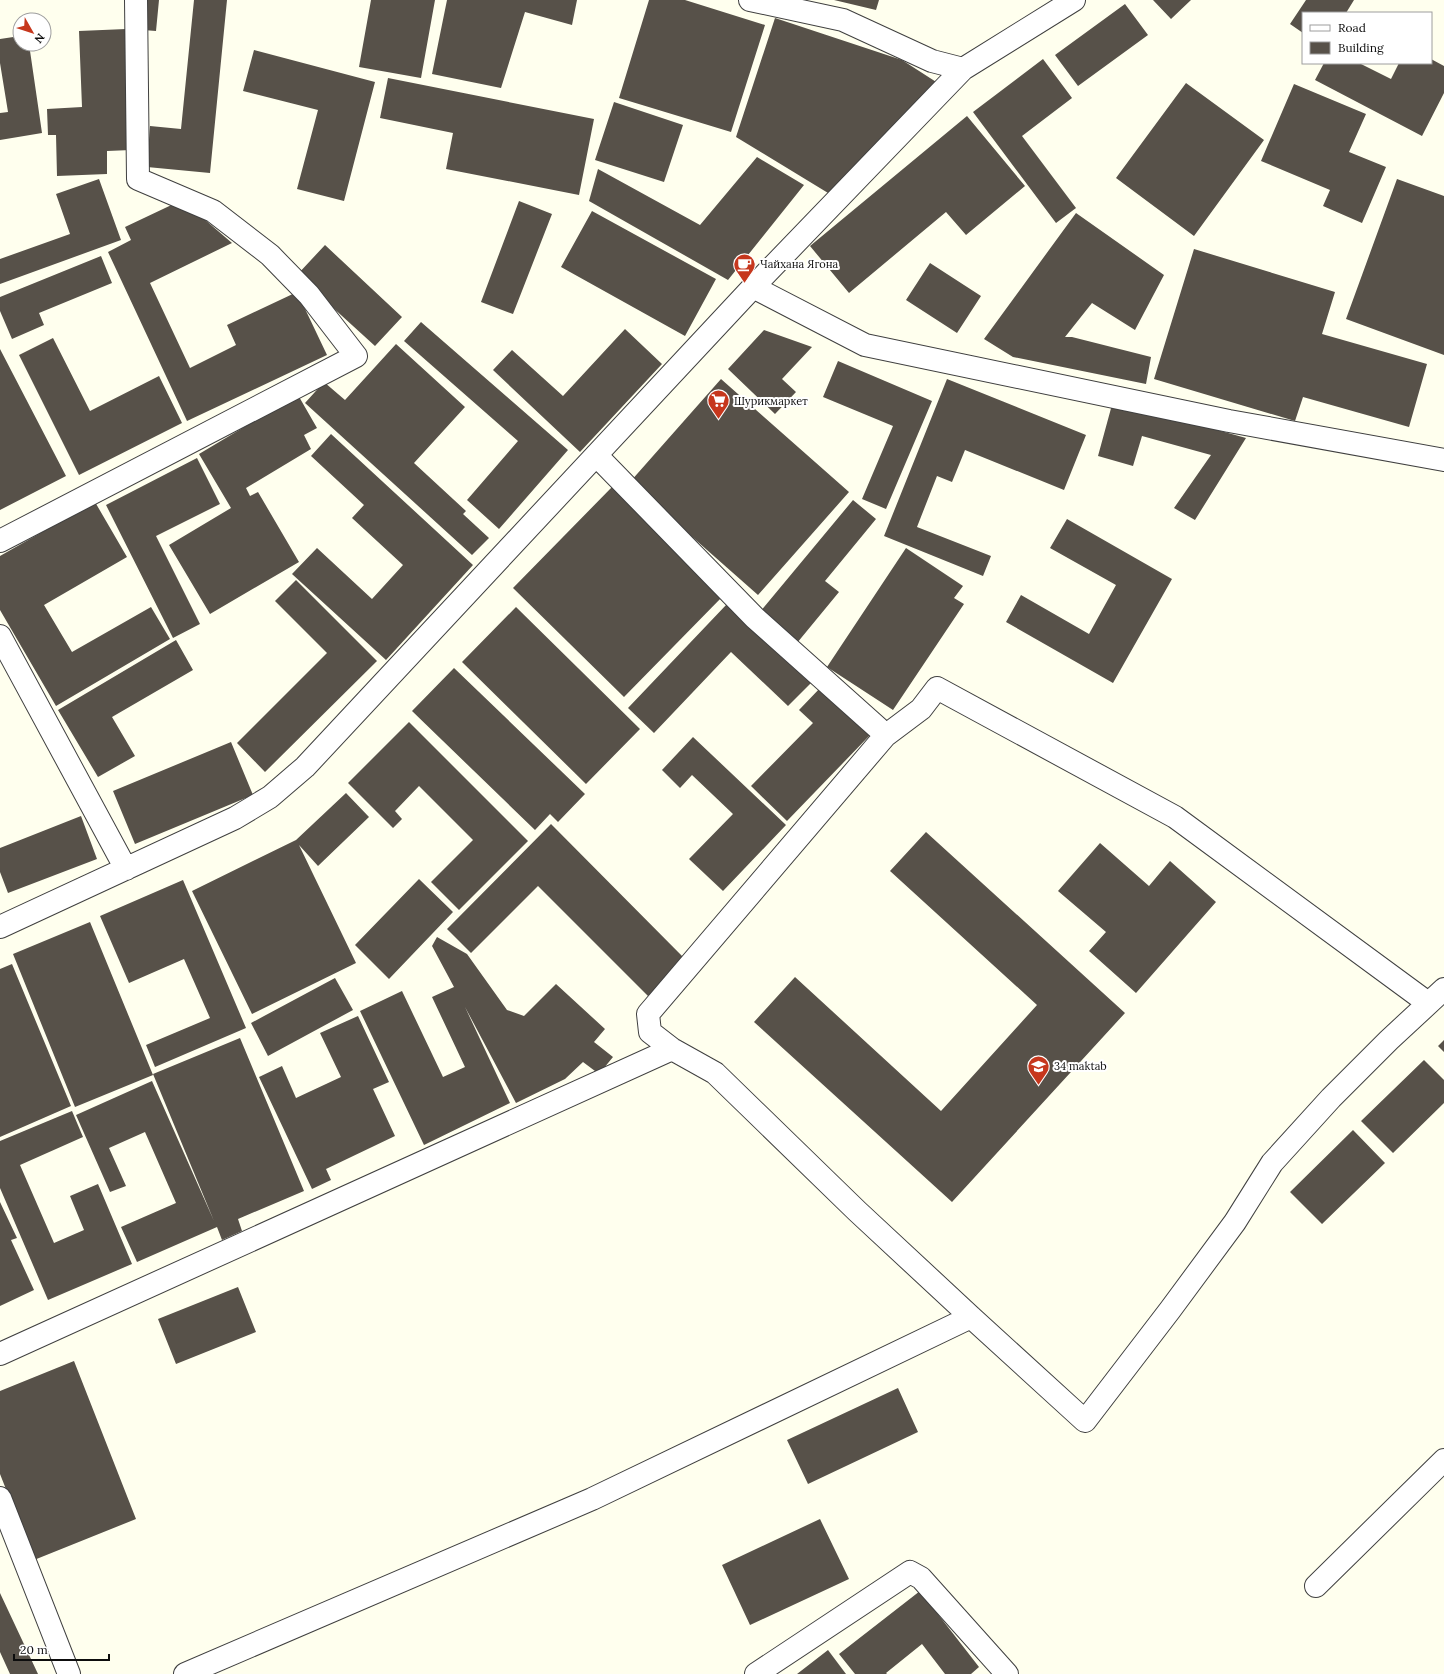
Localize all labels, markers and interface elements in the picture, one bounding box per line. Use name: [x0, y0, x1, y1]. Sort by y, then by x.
north arrow: [12, 12, 52, 52]
legend: [1302, 12, 1432, 64]
text: Road: [1338, 20, 1366, 35]
text: N: [31, 31, 48, 46]
text: Building: [1338, 40, 1384, 55]
cafe icon: Чайхана Ягона: [732, 251, 758, 284]
place label: Чайхана Ягона: [760, 257, 839, 271]
supermarket icon: Шурикмаркет: [705, 388, 731, 421]
place label: Шурикмаркет: [734, 394, 808, 408]
school or university icon: 34 maktab: [1025, 1053, 1051, 1086]
place label: 34 maktab: [1054, 1059, 1107, 1073]
scale bar: [14, 1636, 109, 1662]
text: 20 m: [20, 1642, 48, 1657]

